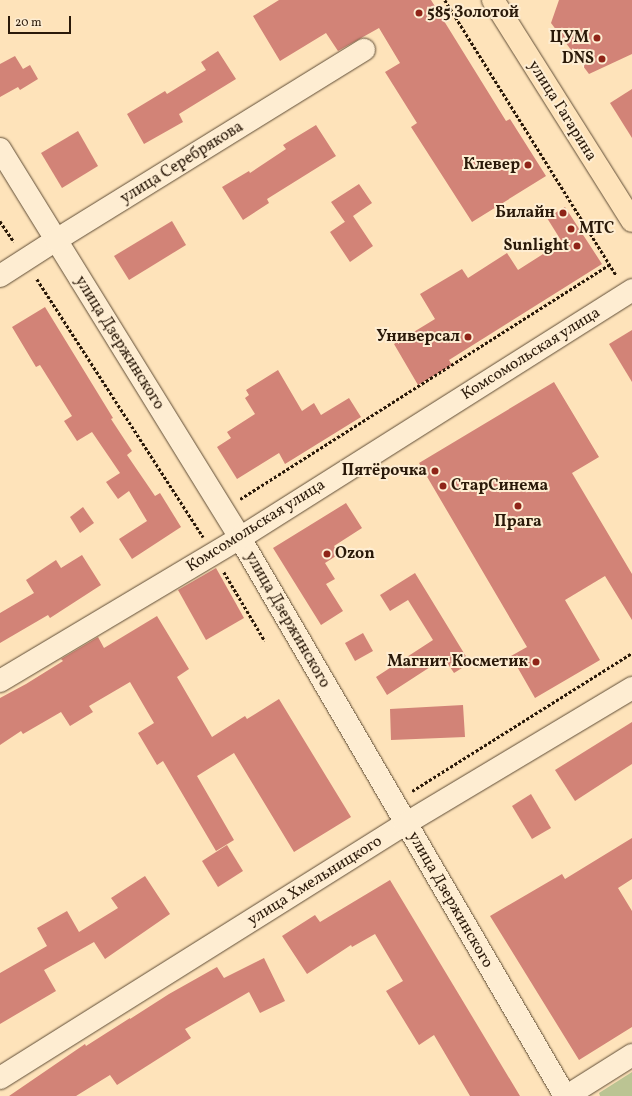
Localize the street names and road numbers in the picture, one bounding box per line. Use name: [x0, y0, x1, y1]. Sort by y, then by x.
street label: улица Гагарина: [523, 57, 601, 165]
street label: улица Серебрякова: [117, 117, 247, 209]
street label: улица Дзержинского: [70, 273, 168, 413]
street label: Комсомольская улица: [458, 303, 604, 405]
street label: Комсомольская улица: [183, 475, 329, 577]
street label: улица Дзержинского: [240, 548, 334, 692]
street label: улица Дзержинского: [403, 828, 497, 972]
street label: улица Хмельницкого: [244, 832, 386, 930]

